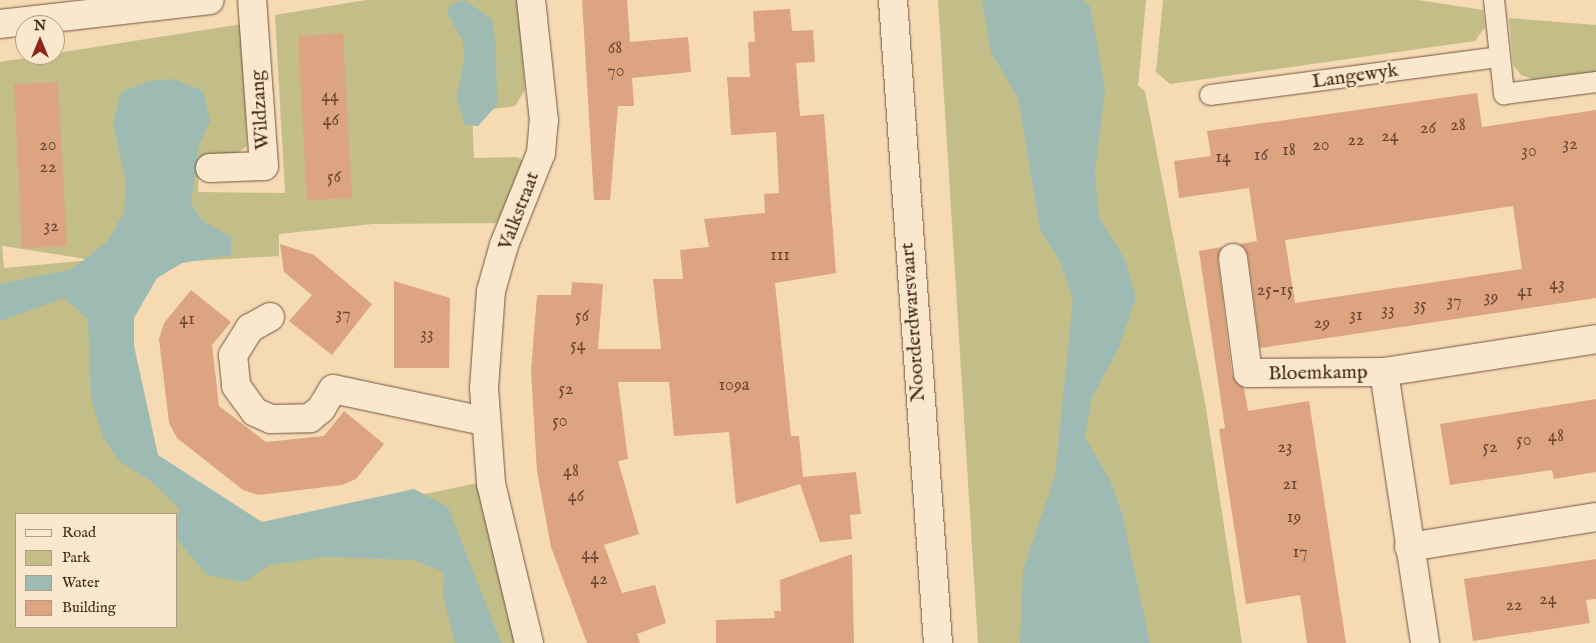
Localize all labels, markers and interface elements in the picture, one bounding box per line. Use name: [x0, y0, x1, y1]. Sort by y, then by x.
north arrow: [15, 15, 65, 65]
text: N: [34, 17, 46, 35]
house number: 68: [608, 38, 622, 60]
street label: Langewyk: [1310, 58, 1400, 94]
house number: 70: [607, 61, 625, 83]
street label: Wildzang: [245, 69, 275, 151]
house number: 44: [321, 86, 339, 108]
house number: 46: [323, 110, 339, 132]
house number: 28: [1450, 115, 1466, 137]
house number: 26: [1420, 118, 1436, 140]
house number: 24: [1381, 126, 1399, 148]
house number: 22: [1348, 130, 1364, 152]
house number: 32: [1562, 134, 1578, 156]
house number: 20: [39, 135, 57, 157]
house number: 20: [1312, 135, 1330, 157]
house number: 18: [1282, 140, 1296, 162]
house number: 30: [1521, 141, 1537, 163]
house number: 16: [1254, 145, 1268, 167]
house number: 14: [1215, 147, 1231, 169]
house number: 22: [40, 157, 56, 179]
house number: 56: [327, 167, 341, 189]
street label: Valkstraat: [493, 168, 545, 254]
house number: 32: [43, 216, 59, 238]
street label: Noorderdwarsvaart: [895, 242, 931, 402]
house number: 111: [770, 245, 790, 267]
house number: 43: [1549, 274, 1565, 296]
house number: 25-15: [1257, 280, 1293, 302]
house number: 41: [1517, 281, 1533, 303]
house number: 39: [1484, 287, 1498, 309]
house number: 37: [1446, 291, 1462, 313]
house number: 35: [1413, 295, 1427, 317]
house number: 33: [1381, 300, 1395, 322]
house number: 37: [335, 304, 351, 326]
house number: 31: [1349, 305, 1363, 327]
house number: 56: [575, 306, 589, 328]
house number: 41: [179, 309, 195, 331]
house number: 29: [1314, 313, 1330, 335]
house number: 33: [420, 324, 434, 346]
house number: 54: [570, 335, 586, 357]
street label: Bloemkamp: [1268, 360, 1368, 386]
house number: 109a: [718, 375, 750, 397]
house number: 52: [559, 379, 573, 401]
house number: 50: [552, 411, 568, 433]
house number: 48: [1548, 426, 1564, 448]
house number: 50: [1516, 430, 1532, 452]
house number: 23: [1277, 437, 1293, 459]
house number: 52: [1483, 437, 1497, 459]
house number: 48: [563, 461, 579, 483]
house number: 21: [1282, 474, 1298, 496]
house number: 46: [568, 486, 584, 508]
house number: 19: [1287, 507, 1301, 529]
legend: [15, 513, 178, 628]
text: Road: [62, 523, 96, 542]
house number: 17: [1292, 542, 1308, 564]
house number: 44: [581, 544, 599, 566]
text: Park: [62, 548, 91, 567]
house number: 42: [590, 569, 608, 591]
text: Water: [62, 573, 99, 592]
house number: 24: [1539, 589, 1557, 611]
house number: 22: [1506, 595, 1522, 617]
text: Building: [62, 598, 116, 617]

